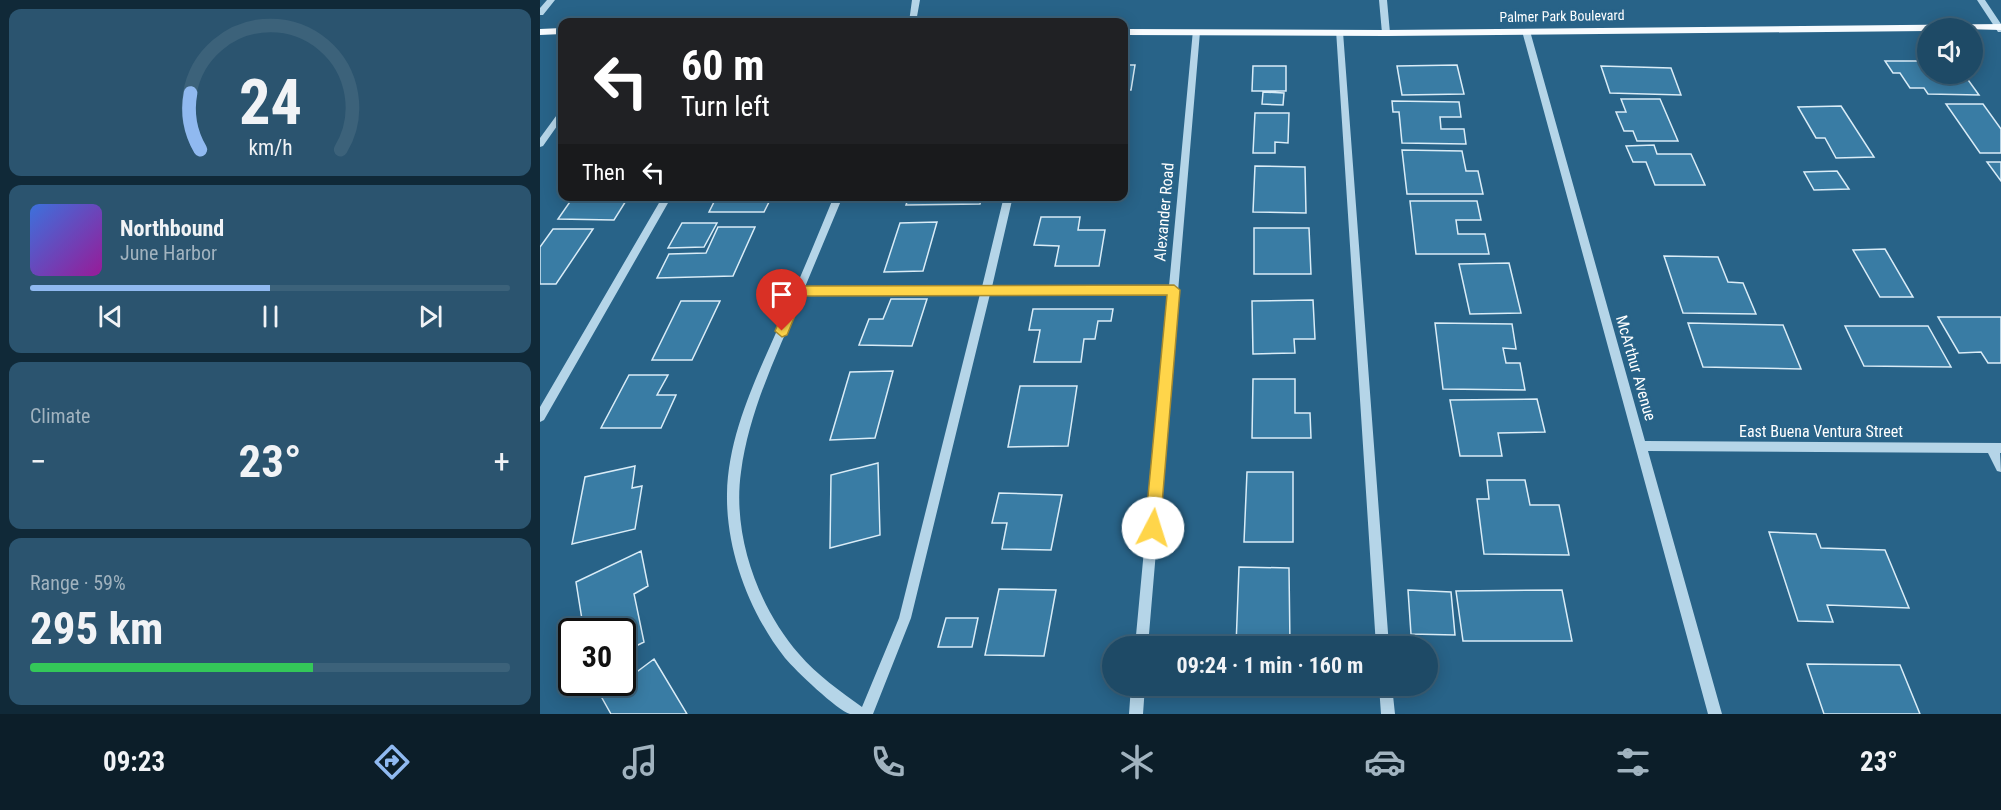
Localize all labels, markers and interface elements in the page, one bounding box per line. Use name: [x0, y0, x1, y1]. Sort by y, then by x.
street label: Palmer Park Boulevard: [1499, 7, 1625, 25]
map controls: [1917, 18, 1983, 84]
button: sound: [1917, 18, 1983, 84]
text: 60 m: [681, 41, 764, 90]
icon: left: [582, 42, 660, 120]
text: 24: [238, 66, 302, 139]
text: Turn left: [681, 91, 770, 123]
text: km/h: [248, 135, 292, 160]
icon: left: [637, 156, 670, 189]
text: Then: [582, 160, 625, 185]
street label: Alexander Road: [1150, 162, 1178, 262]
text: Northbound: [120, 216, 224, 241]
text: June Harbor: [120, 241, 217, 265]
pin: [756, 269, 807, 331]
icon: arrive: [765, 278, 798, 311]
icon: previous: [94, 300, 127, 333]
icon: pause: [254, 300, 287, 333]
icon: next: [414, 300, 447, 333]
street label: McArthur Avenue: [1612, 313, 1660, 423]
text: Climate: [30, 404, 90, 428]
street label: East Buena Ventura Street: [1739, 422, 1903, 441]
text: 23°: [239, 435, 302, 488]
text: −: [30, 442, 47, 481]
text: +: [494, 442, 510, 481]
position arrow: [1121, 496, 1185, 560]
text: Range · 59%: [30, 571, 126, 595]
text: 295 km: [30, 602, 163, 655]
speed limit sign: 30: [558, 618, 636, 696]
text: 09:24 · 1 min · 160 m: [1177, 653, 1363, 678]
icon: directions: [371, 741, 413, 783]
icon: music: [619, 741, 661, 783]
icon: phone: [867, 741, 909, 783]
icon: climate: [1116, 741, 1158, 783]
icon: car: [1364, 741, 1406, 783]
icon: filters: [1612, 741, 1654, 783]
text: 09:23: [103, 746, 165, 778]
text: 23°: [1860, 746, 1898, 778]

